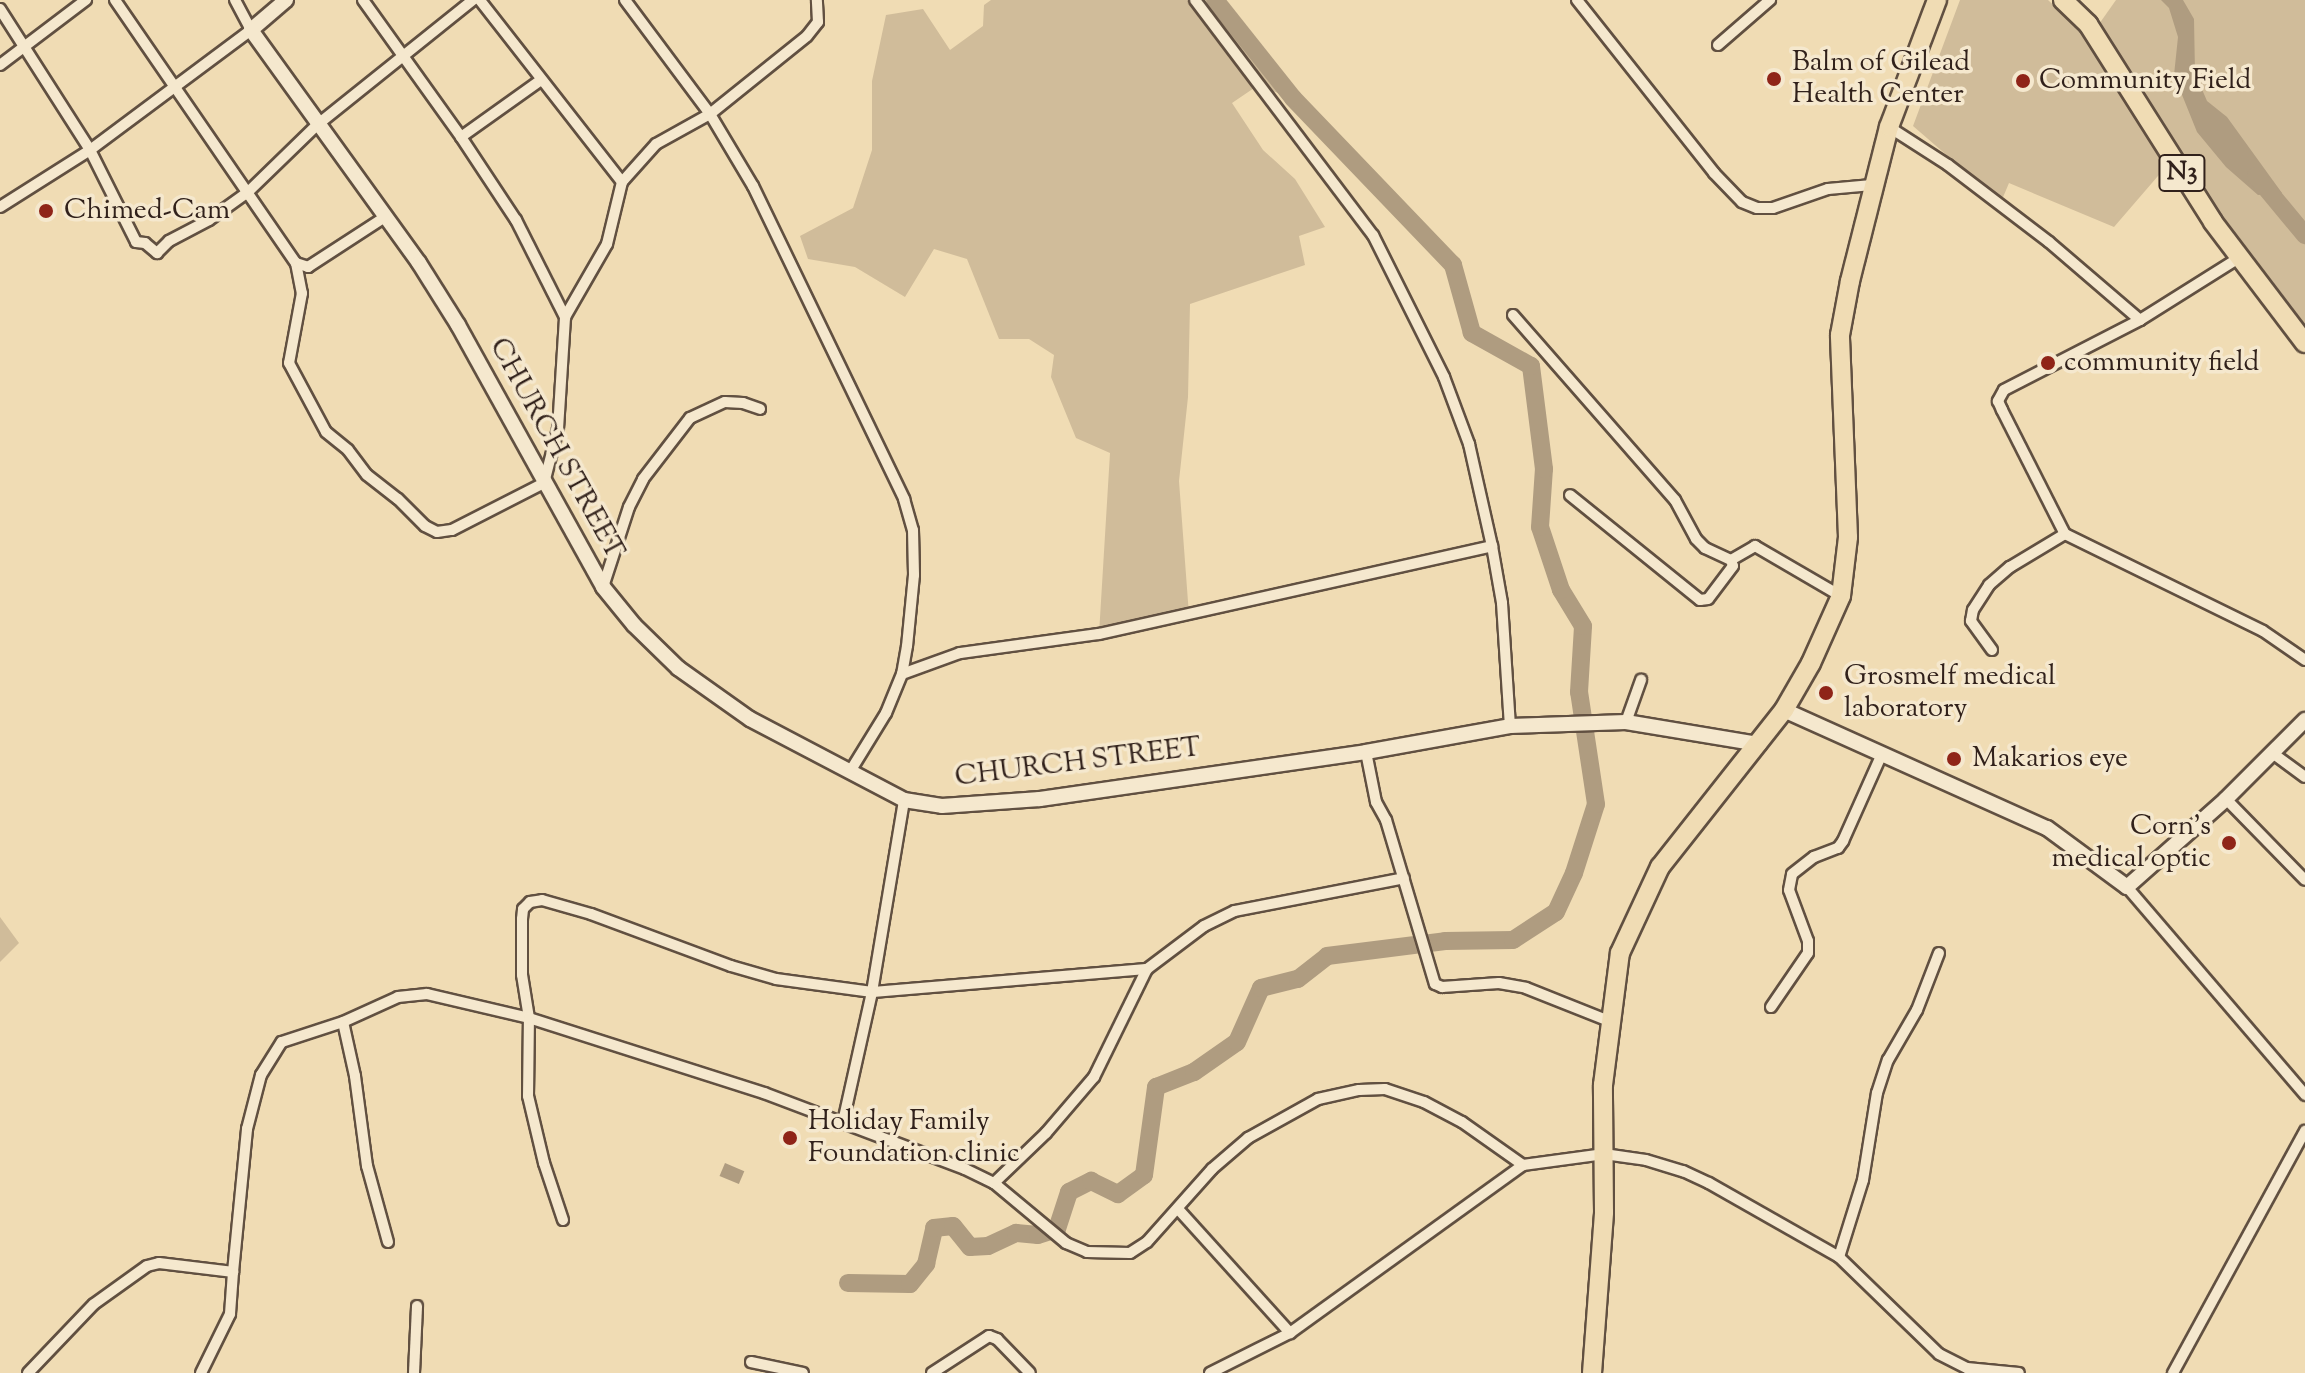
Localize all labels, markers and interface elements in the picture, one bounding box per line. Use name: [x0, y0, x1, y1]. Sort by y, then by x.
place label: Balm of Gilead Health Center: [1792, 46, 1970, 112]
place label: Community Field: [2039, 64, 2251, 98]
marker: Balm of Gilead Health Center: [1763, 68, 1785, 90]
marker: Community Field: [2014, 72, 2032, 90]
road number: N3: [2158, 151, 2206, 195]
place label: Chimed-Cam: [64, 194, 230, 228]
marker: Chimed-Cam: [35, 200, 57, 222]
street label: CHURCH STREET: [481, 333, 631, 565]
place label: community field: [2064, 346, 2259, 380]
marker: community field: [2039, 354, 2057, 372]
place label: Grosmelf medical laboratory: [1844, 660, 2056, 726]
marker: Grosmelf medical laboratory: [1815, 682, 1837, 704]
street label: CHURCH STREET: [953, 731, 1203, 795]
place label: Makarios eye: [1972, 742, 2128, 776]
marker: Makarios eye: [1943, 748, 1965, 770]
place label: Corn's medical optic: [2052, 810, 2211, 876]
marker: Corn's medical optic: [2218, 832, 2240, 854]
place label: Holiday Family Foundation clinic: [808, 1105, 1020, 1171]
marker: Holiday Family Foundation clinic: [779, 1127, 801, 1149]

